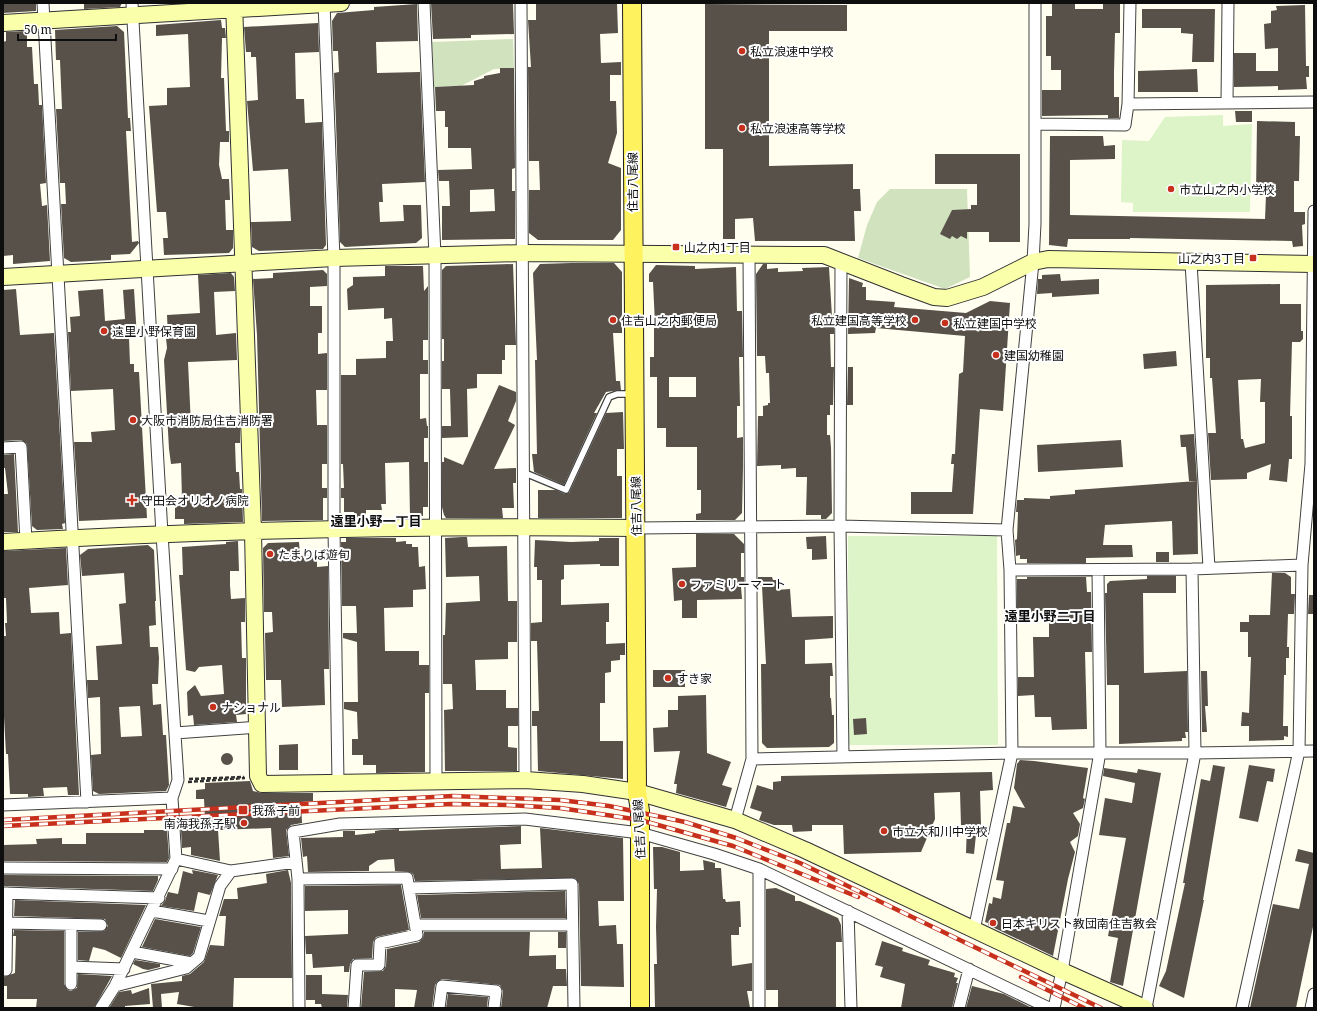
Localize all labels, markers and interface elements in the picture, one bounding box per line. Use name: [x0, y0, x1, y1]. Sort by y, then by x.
scale bar: [18, 16, 116, 42]
text: 50 m: [24, 21, 52, 38]
place label: 私立浪速中学校: [750, 43, 834, 60]
marker: 私立浪速中学校: [737, 46, 747, 56]
place label: 私立浪速高等学校: [750, 120, 846, 137]
marker: 私立浪速高等学校: [737, 123, 747, 133]
street label: 住吉八尾線: [624, 152, 641, 212]
place label: 市立山之内小学校: [1179, 181, 1275, 198]
marker: 市立山之内小学校: [1166, 184, 1176, 194]
place label: 山之内1丁目: [684, 239, 751, 256]
marker: 山之内1丁目: [671, 242, 681, 252]
place label: 山之内3丁目: [1178, 250, 1245, 267]
marker: 山之内3丁目: [1248, 253, 1258, 263]
place label: 住吉山之内郵便局: [621, 312, 717, 329]
place label: 私立建国高等学校: [811, 312, 907, 329]
marker: 住吉山之内郵便局: [608, 315, 618, 325]
marker: 私立建国高等学校: [910, 315, 920, 325]
place label: 私立建国中学校: [953, 315, 1037, 332]
marker: 私立建国中学校: [940, 318, 950, 328]
place label: 遠里小野保育園: [112, 323, 196, 340]
marker: 遠里小野保育園: [99, 326, 109, 336]
place label: 建国幼稚園: [1004, 347, 1064, 364]
marker: 建国幼稚園: [991, 350, 1001, 360]
place label: 大阪市消防局住吉消防署: [141, 412, 273, 429]
marker: 大阪市消防局住吉消防署: [128, 415, 138, 425]
street label: 住吉八尾線: [627, 476, 645, 536]
place label: 守田会オリオノ病院: [141, 492, 249, 509]
marker: 守田会オリオノ病院: [126, 494, 138, 506]
district label: 遠里小野一丁目: [330, 512, 422, 530]
place label: たまりば遊旬: [278, 546, 350, 563]
marker: たまりば遊旬: [265, 549, 275, 559]
place label: ファミリーマート: [690, 576, 786, 593]
marker: ファミリーマート: [677, 579, 687, 589]
district label: 遠里小野二丁目: [1004, 607, 1096, 625]
place label: すき家: [676, 670, 712, 687]
marker: すき家: [663, 673, 673, 683]
place label: ナショナル: [221, 699, 281, 716]
marker: ナショナル: [208, 702, 218, 712]
street label: 住吉八尾線: [629, 799, 649, 859]
place label: 我孫子前: [252, 802, 300, 819]
marker: 我孫子前: [237, 804, 249, 816]
place label: 南海我孫子駅: [164, 815, 236, 832]
marker: 南海我孫子駅: [239, 818, 249, 828]
place label: 市立大和川中学校: [892, 823, 988, 840]
marker: 市立大和川中学校: [879, 826, 889, 836]
place label: 日本キリスト教団南住吉教会: [1001, 915, 1157, 932]
marker: 日本キリスト教団南住吉教会: [988, 918, 998, 928]

